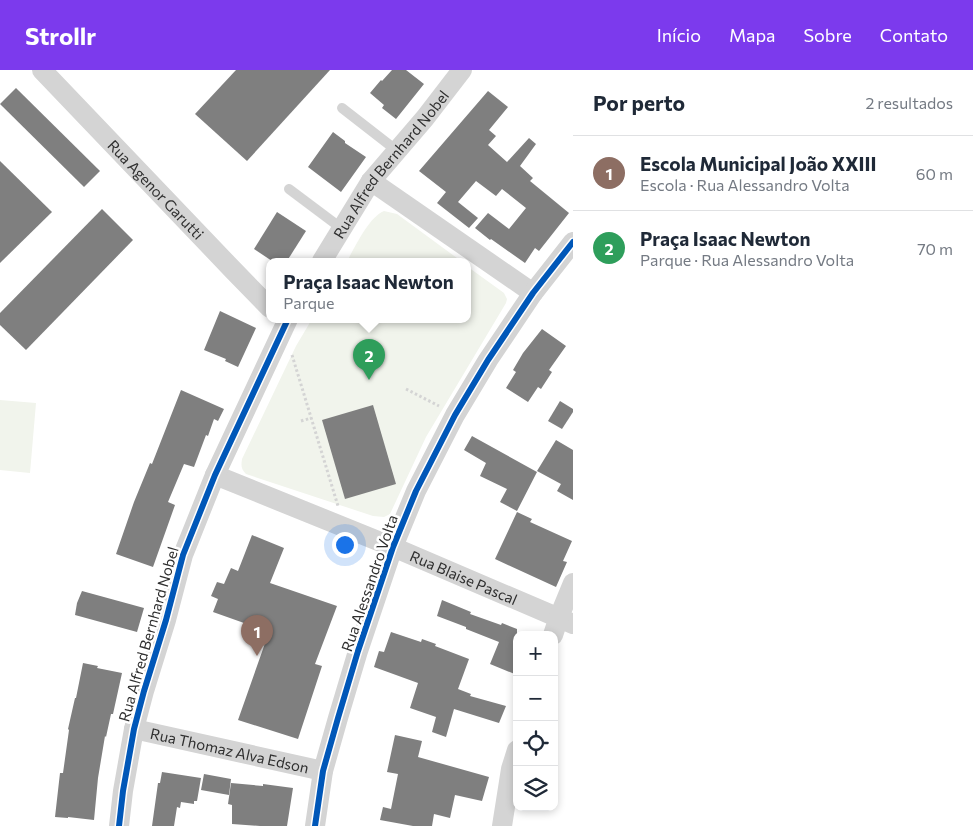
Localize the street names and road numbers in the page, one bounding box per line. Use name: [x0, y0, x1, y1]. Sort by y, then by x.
street label: Rua Alfred Bernhard Nobel: [329, 86, 452, 242]
street label: Rua Agenor Garutti: [104, 136, 208, 243]
street label: Rua Alessandro Volta: [337, 512, 401, 654]
street label: Rua Alfred Bernhard Nobel: [114, 544, 182, 724]
street label: Rua Blaise Pascal: [407, 546, 520, 608]
street label: Rua Thomaz Alva Edson: [149, 724, 311, 777]

